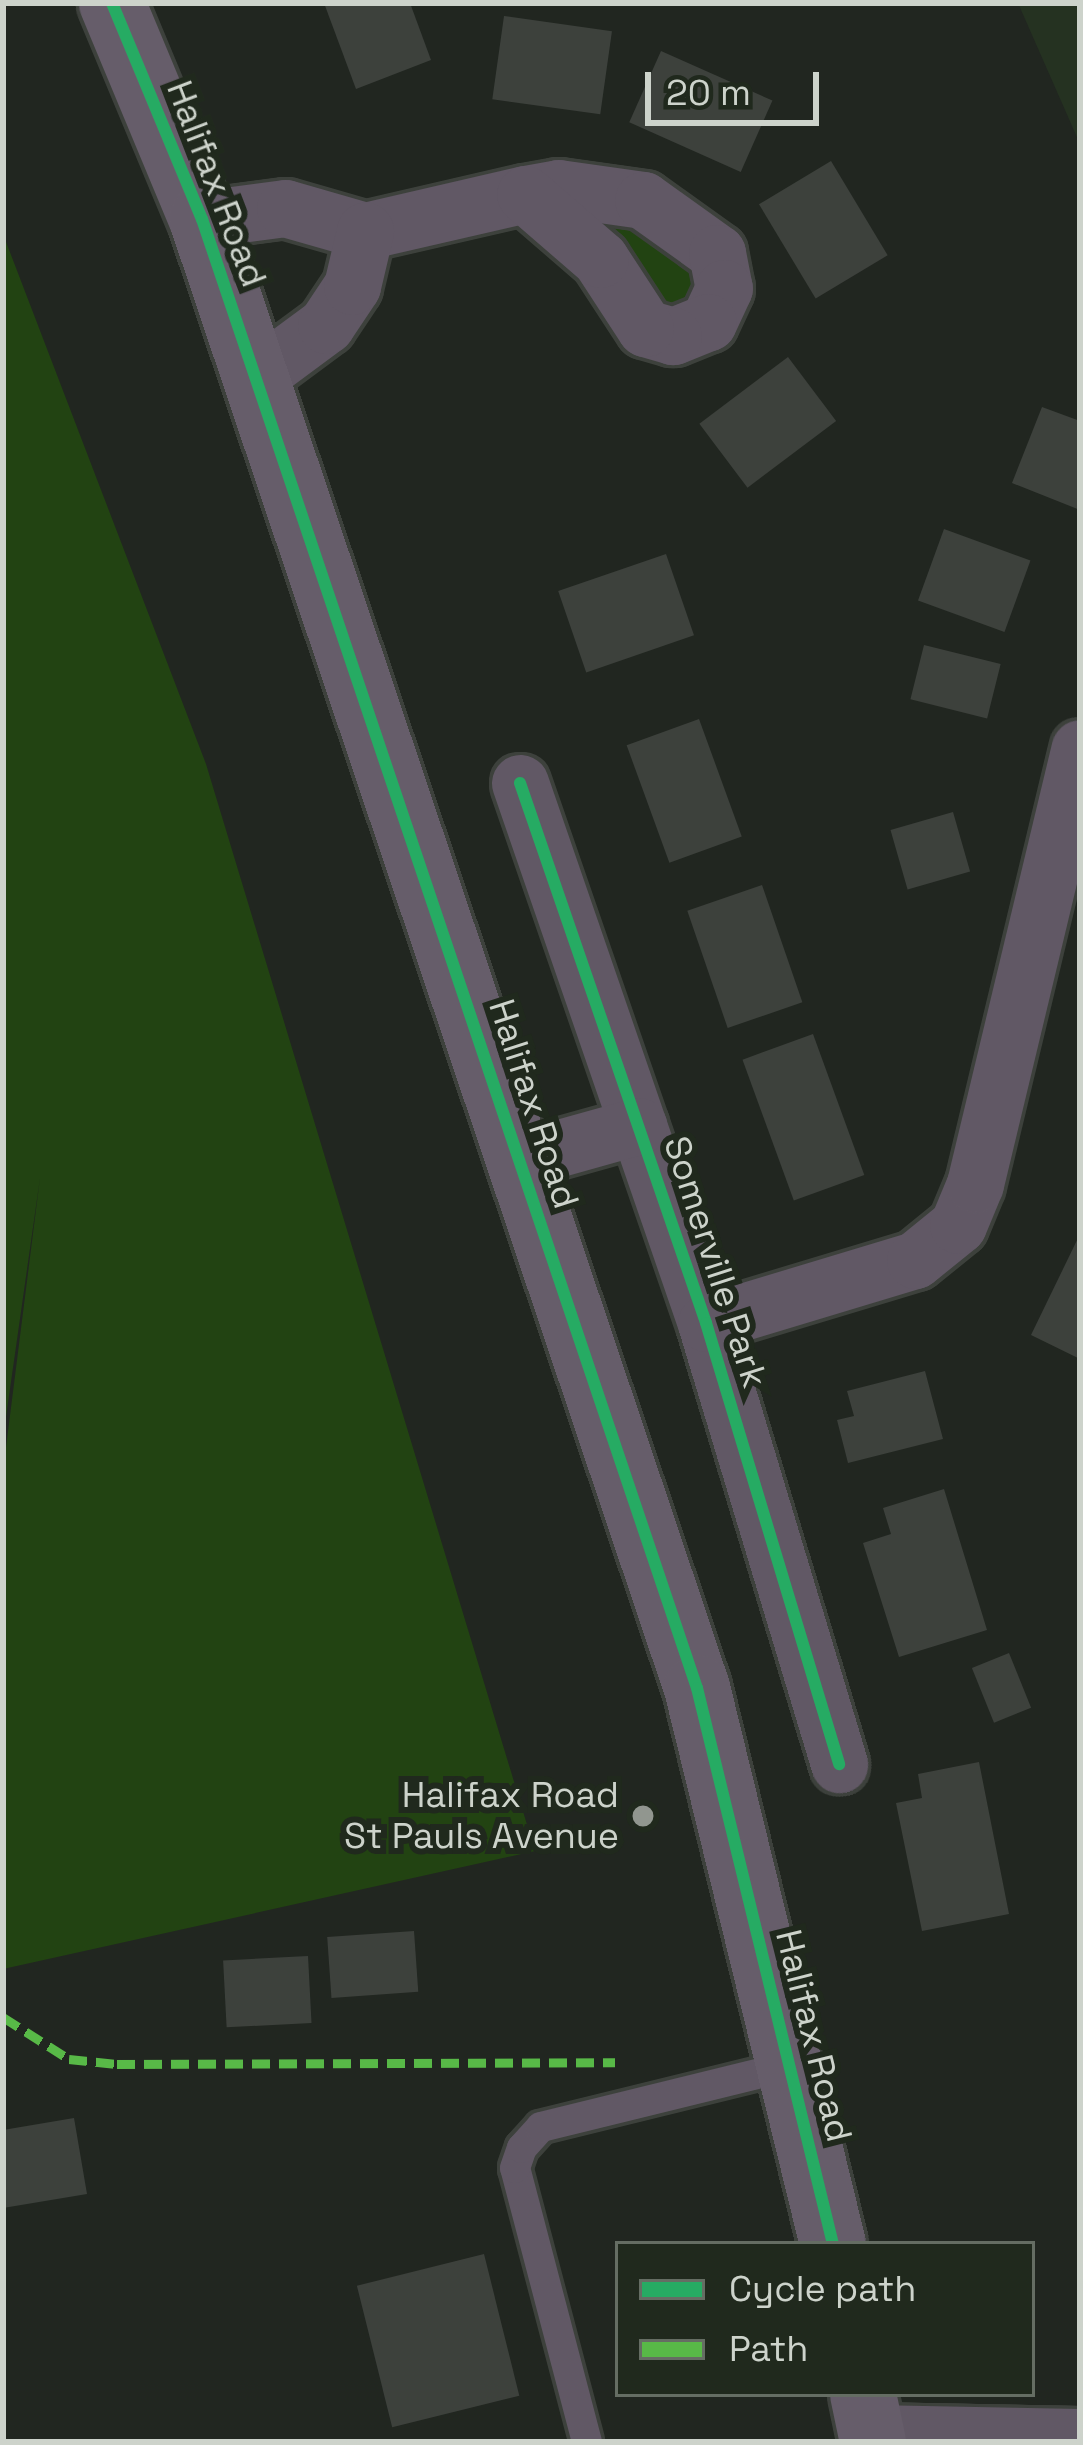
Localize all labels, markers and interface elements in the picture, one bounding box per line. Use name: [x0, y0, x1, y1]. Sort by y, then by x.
scale bar: [651, 48, 825, 122]
text: 20 m: [666, 70, 751, 116]
street label: Halifax Road: [157, 75, 275, 293]
street label: Halifax Road: [479, 994, 587, 1214]
street label: Somerville Park: [654, 1131, 776, 1393]
place label: Halifax Road St Pauls Avenue: [343, 1773, 619, 1858]
marker: Halifax Road St Pauls Avenue: [630, 1803, 656, 1829]
street label: Halifax Road: [766, 1925, 860, 2147]
legend: [615, 2241, 1035, 2397]
text: Cycle path: [729, 2266, 916, 2312]
text: Path: [729, 2326, 808, 2372]

